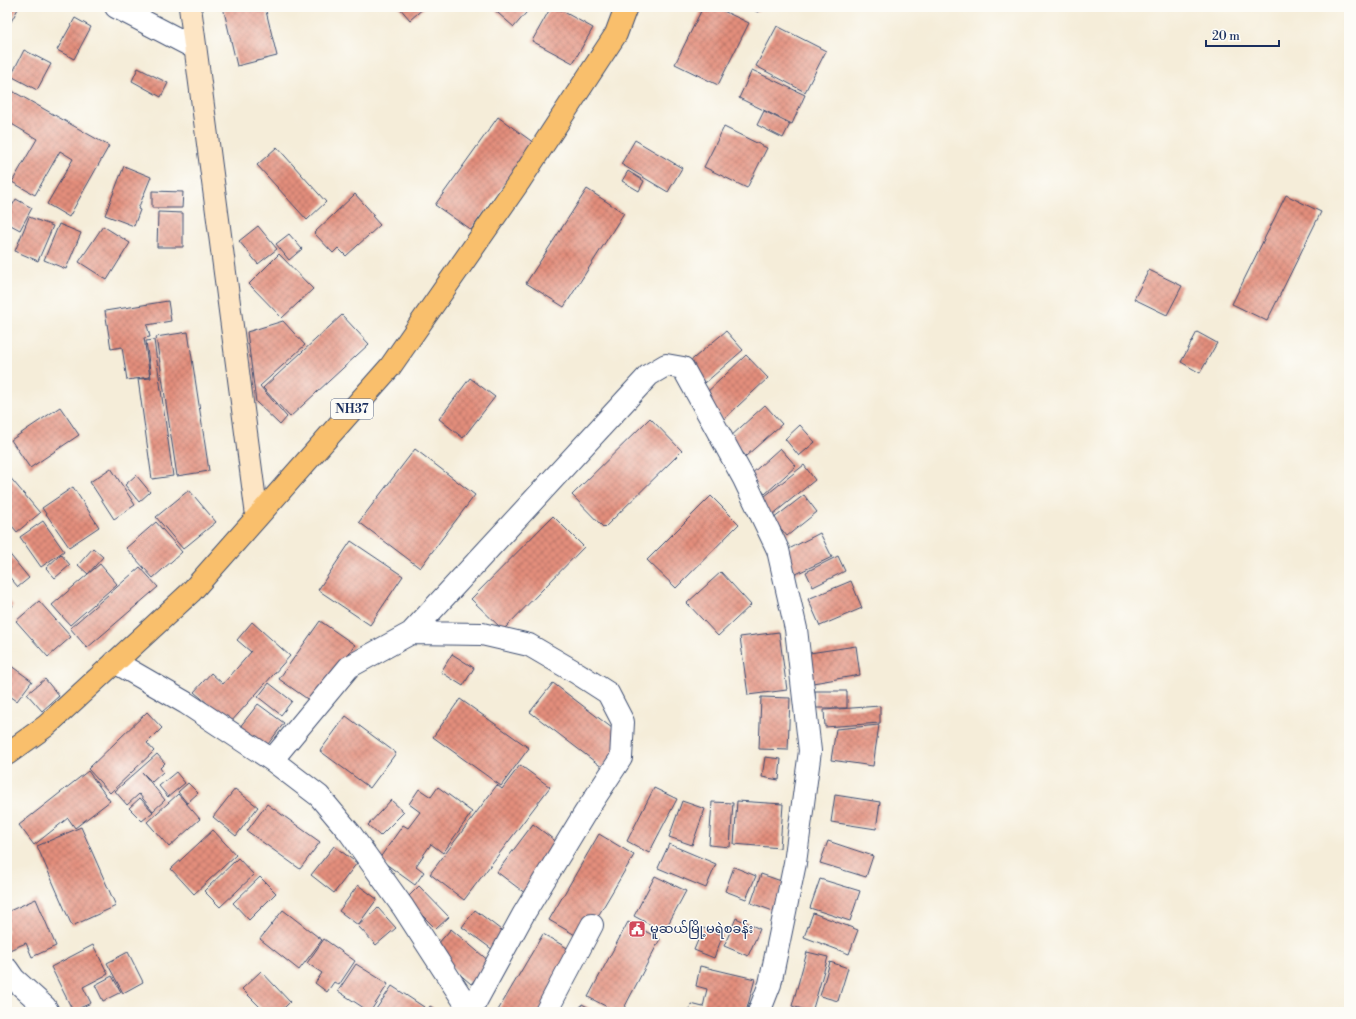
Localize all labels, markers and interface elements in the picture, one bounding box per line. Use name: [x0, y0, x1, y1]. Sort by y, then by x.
scale bar: [1206, 22, 1279, 48]
text: 20 m: [1212, 29, 1240, 44]
road number: NH37: [331, 399, 373, 419]
public building icon: မူဆယ်မြို့မရဲစခန်း: [627, 919, 647, 939]
place label: မူဆယ်မြို့မရဲစခန်း: [650, 920, 753, 939]

